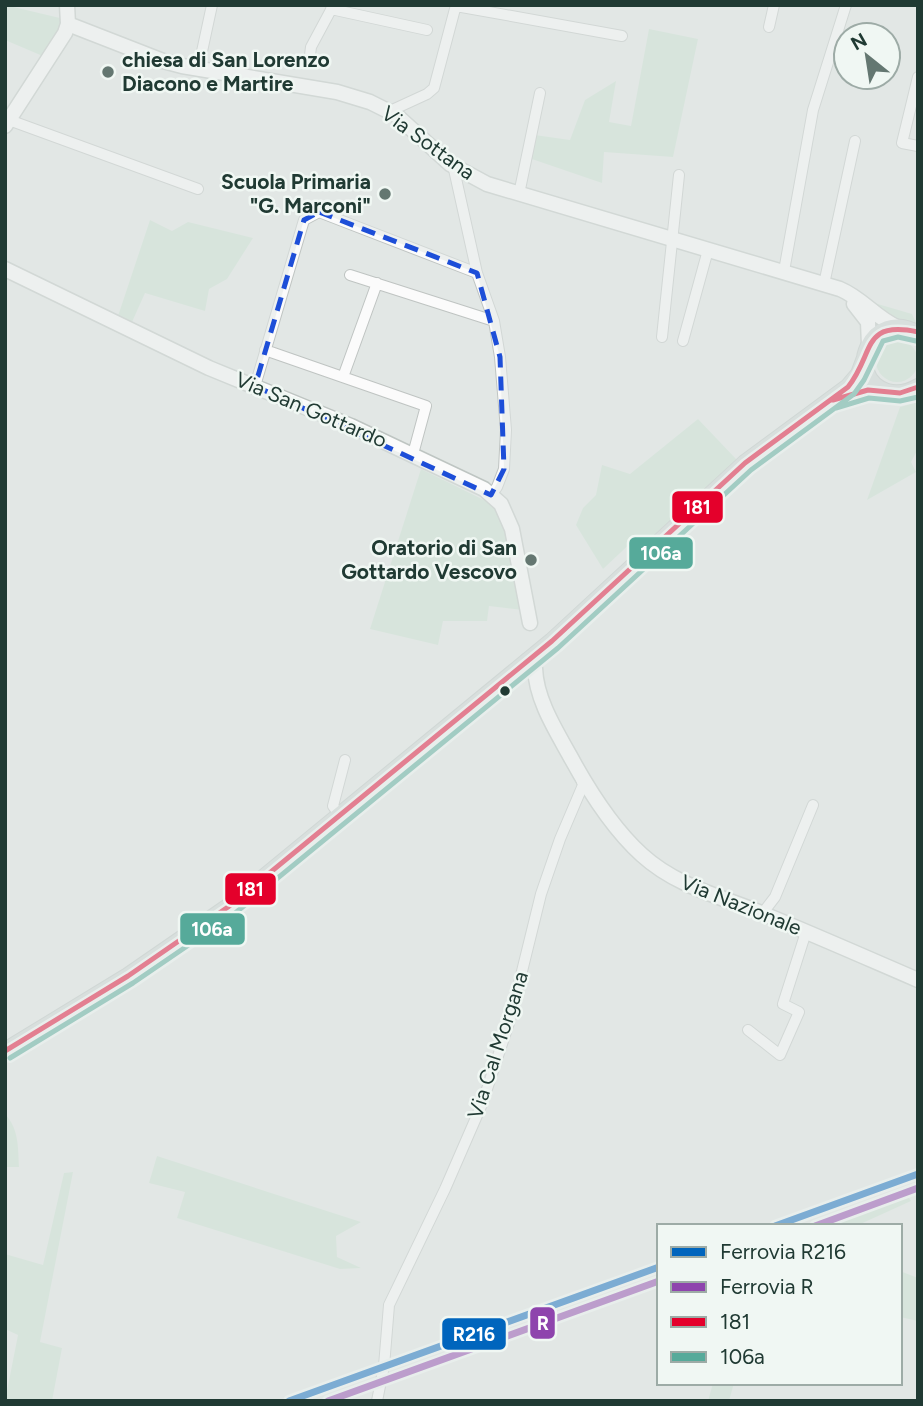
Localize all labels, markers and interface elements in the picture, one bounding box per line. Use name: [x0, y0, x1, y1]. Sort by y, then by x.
north arrow: [832, 21, 902, 91]
text: N: [847, 28, 871, 55]
place label: chiesa di San Lorenzo Diacono e Martire: [122, 47, 330, 96]
marker: chiesa di San Lorenzo Diacono e Martire: [100, 64, 116, 80]
street label: Via Sottana: [377, 100, 480, 185]
place label: Scuola Primaria "G. Marconi": [221, 169, 371, 218]
marker: Scuola Primaria "G. Marconi": [377, 186, 393, 202]
street label: Via San Gottardo: [232, 366, 391, 453]
line badge: 181: [671, 490, 724, 524]
text: 181: [683, 496, 711, 519]
place label: Oratorio di San Gottardo Vescovo: [341, 535, 517, 584]
line badge: 106a: [628, 536, 694, 570]
text: 106a: [640, 542, 682, 565]
marker: Oratorio di San Gottardo Vescovo: [523, 552, 539, 568]
unlabelled marker: [498, 684, 512, 698]
street label: Via Nazionale: [677, 869, 805, 940]
line badge: 181: [224, 872, 277, 906]
text: 181: [236, 878, 264, 901]
line badge: 106a: [179, 912, 246, 946]
text: 106a: [191, 918, 233, 941]
street label: Via Cal Morgana: [462, 968, 533, 1122]
legend: [657, 1224, 902, 1385]
text: Ferrovia R216: [720, 1239, 846, 1264]
text: Ferrovia R: [720, 1274, 814, 1299]
line badge: R: [529, 1306, 556, 1340]
text: 181: [720, 1309, 750, 1334]
text: R: [537, 1312, 549, 1335]
line badge: R216: [441, 1317, 507, 1351]
text: R216: [453, 1323, 495, 1346]
text: 106a: [720, 1344, 765, 1369]

